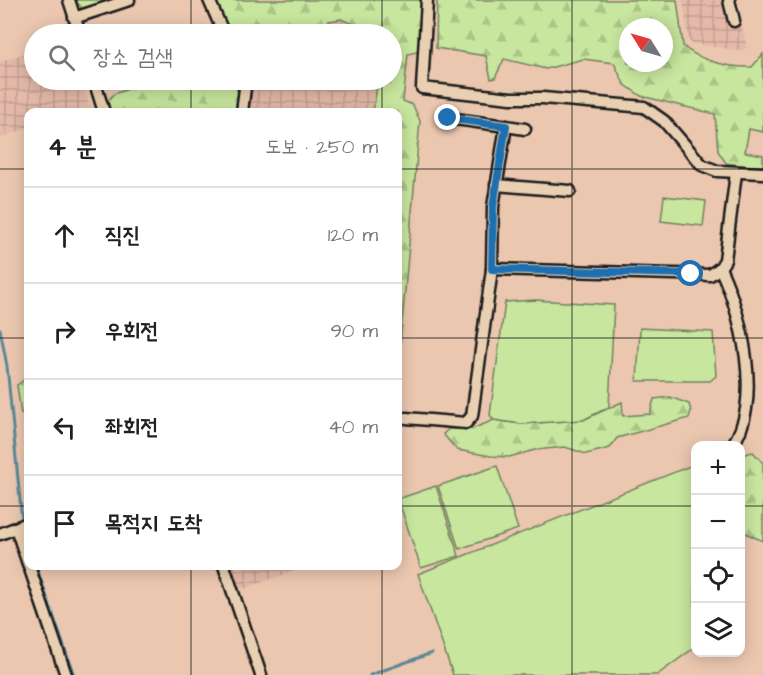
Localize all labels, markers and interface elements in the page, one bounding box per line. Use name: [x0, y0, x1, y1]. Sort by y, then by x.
north arrow: [619, 18, 673, 72]
search box: [24, 24, 402, 90]
icon: search: [45, 41, 78, 74]
text: 장소 검색: [93, 42, 173, 73]
route end: [434, 104, 460, 130]
text: 4 분: [48, 129, 97, 165]
text: 도보 · 250 m: [265, 133, 378, 161]
icon: ahead: [48, 219, 81, 252]
text: 직진: [105, 220, 140, 251]
text: 120 m: [328, 221, 378, 249]
route start: [677, 260, 703, 286]
icon: right: [48, 315, 81, 348]
text: 우회전: [105, 316, 158, 347]
text: 90 m: [330, 317, 378, 345]
icon: left: [48, 411, 81, 444]
text: 좌회전: [105, 412, 158, 443]
text: 40 m: [328, 413, 378, 441]
map controls: [691, 441, 745, 657]
button: +: [691, 441, 745, 495]
button: −: [691, 495, 745, 549]
icon: arrive: [48, 507, 81, 540]
text: 목적지 도착: [105, 508, 202, 539]
button: locate: [691, 549, 745, 603]
button: layers: [691, 603, 745, 657]

